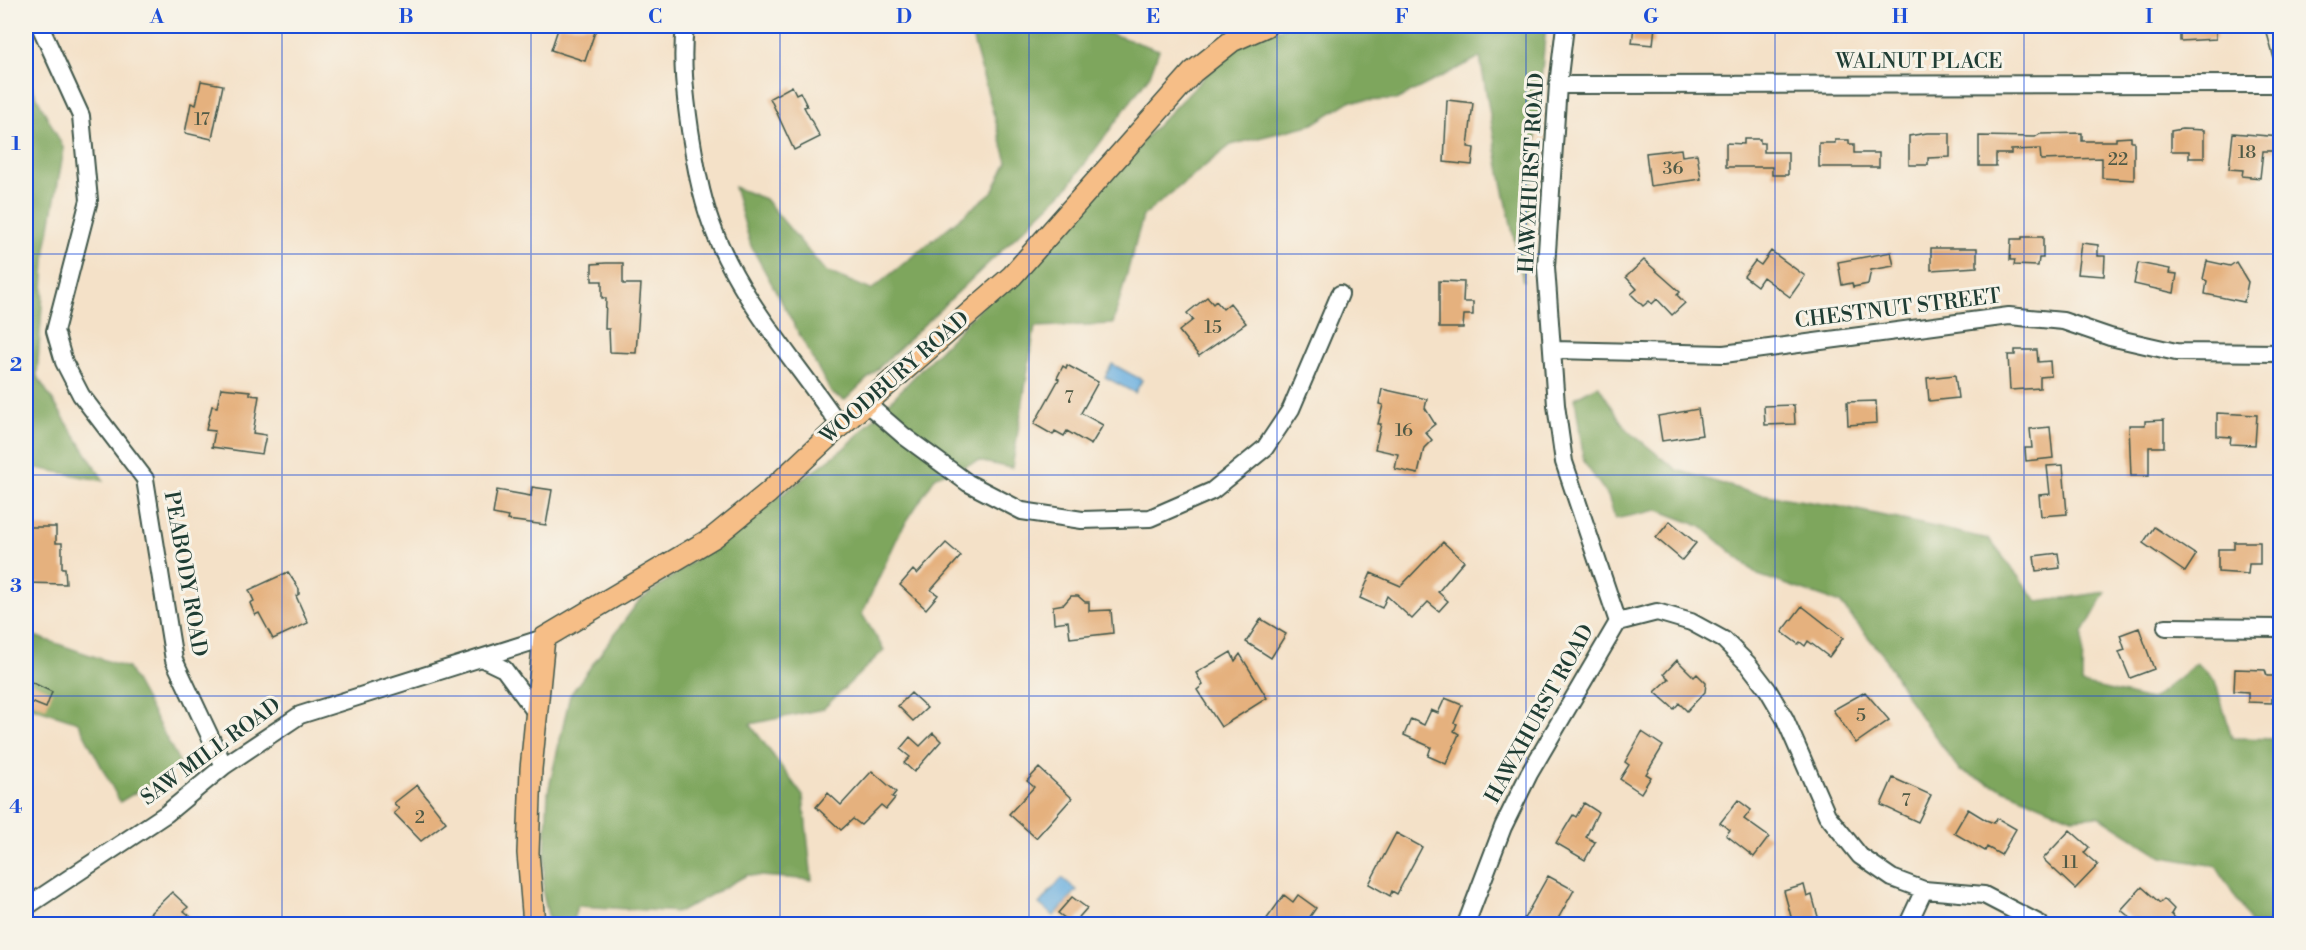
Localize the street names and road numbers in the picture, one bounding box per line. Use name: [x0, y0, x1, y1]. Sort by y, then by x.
street label: WALNUT PLACE: [1835, 49, 2002, 75]
street label: HAWXHURST ROAD: [1514, 72, 1550, 274]
street label: CHESTNUT STREET: [1793, 283, 2003, 335]
street label: WOODBURY ROAD: [814, 306, 975, 451]
street label: PEABODY ROAD: [158, 489, 212, 659]
street label: HAWXHURST ROAD: [1480, 620, 1600, 808]
street label: SAW MILL ROAD: [136, 693, 286, 811]

